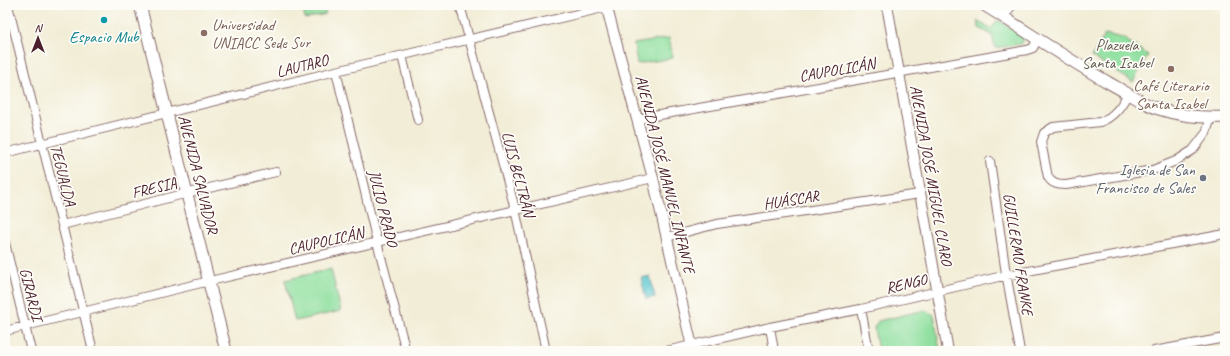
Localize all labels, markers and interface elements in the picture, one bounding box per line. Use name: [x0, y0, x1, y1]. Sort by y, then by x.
marker: Espacio Mub: [99, 15, 109, 25]
place label: Universidad UNIACC Sede Sur: [212, 15, 311, 53]
north arrow: [18, 18, 58, 58]
text: N: [35, 21, 44, 35]
place label: Espacio Mub: [69, 27, 140, 47]
marker: Universidad UNIACC Sede Sur: [199, 28, 209, 38]
park label: Plazuela Santa Isabel: [1082, 35, 1156, 73]
street label: LAUTARO: [274, 49, 332, 82]
street label: CAUPOLICÁN: [798, 53, 879, 86]
marker: Café Literario Santa Isabel: [1166, 64, 1176, 74]
street label: AVENIDA JOSÉ MANUEL INFANTE: [631, 73, 700, 278]
place label: Café Literario Santa Isabel: [1133, 76, 1211, 114]
street label: AVENIDA JOSÉ MIGUEL CLARO: [905, 83, 957, 269]
street label: AVENIDA SALVADOR: [174, 113, 223, 238]
street label: LUIS BELTRÁN: [497, 129, 540, 221]
street label: TEGUALDA: [46, 143, 81, 209]
place label: Iglesia de San Francisco de Sales: [1096, 160, 1197, 198]
street label: JULIO PRADO: [364, 167, 403, 251]
street label: FRESIA: [130, 173, 180, 203]
marker: Iglesia de San Francisco de Sales: [1198, 173, 1208, 183]
street label: HUÁSCAR: [762, 186, 821, 214]
street label: GUILLERMO FRANKE: [998, 192, 1038, 319]
street label: CAUPOLICÁN: [287, 222, 368, 259]
street label: GIRARDI: [15, 266, 48, 326]
street label: RENGO: [884, 269, 931, 298]

